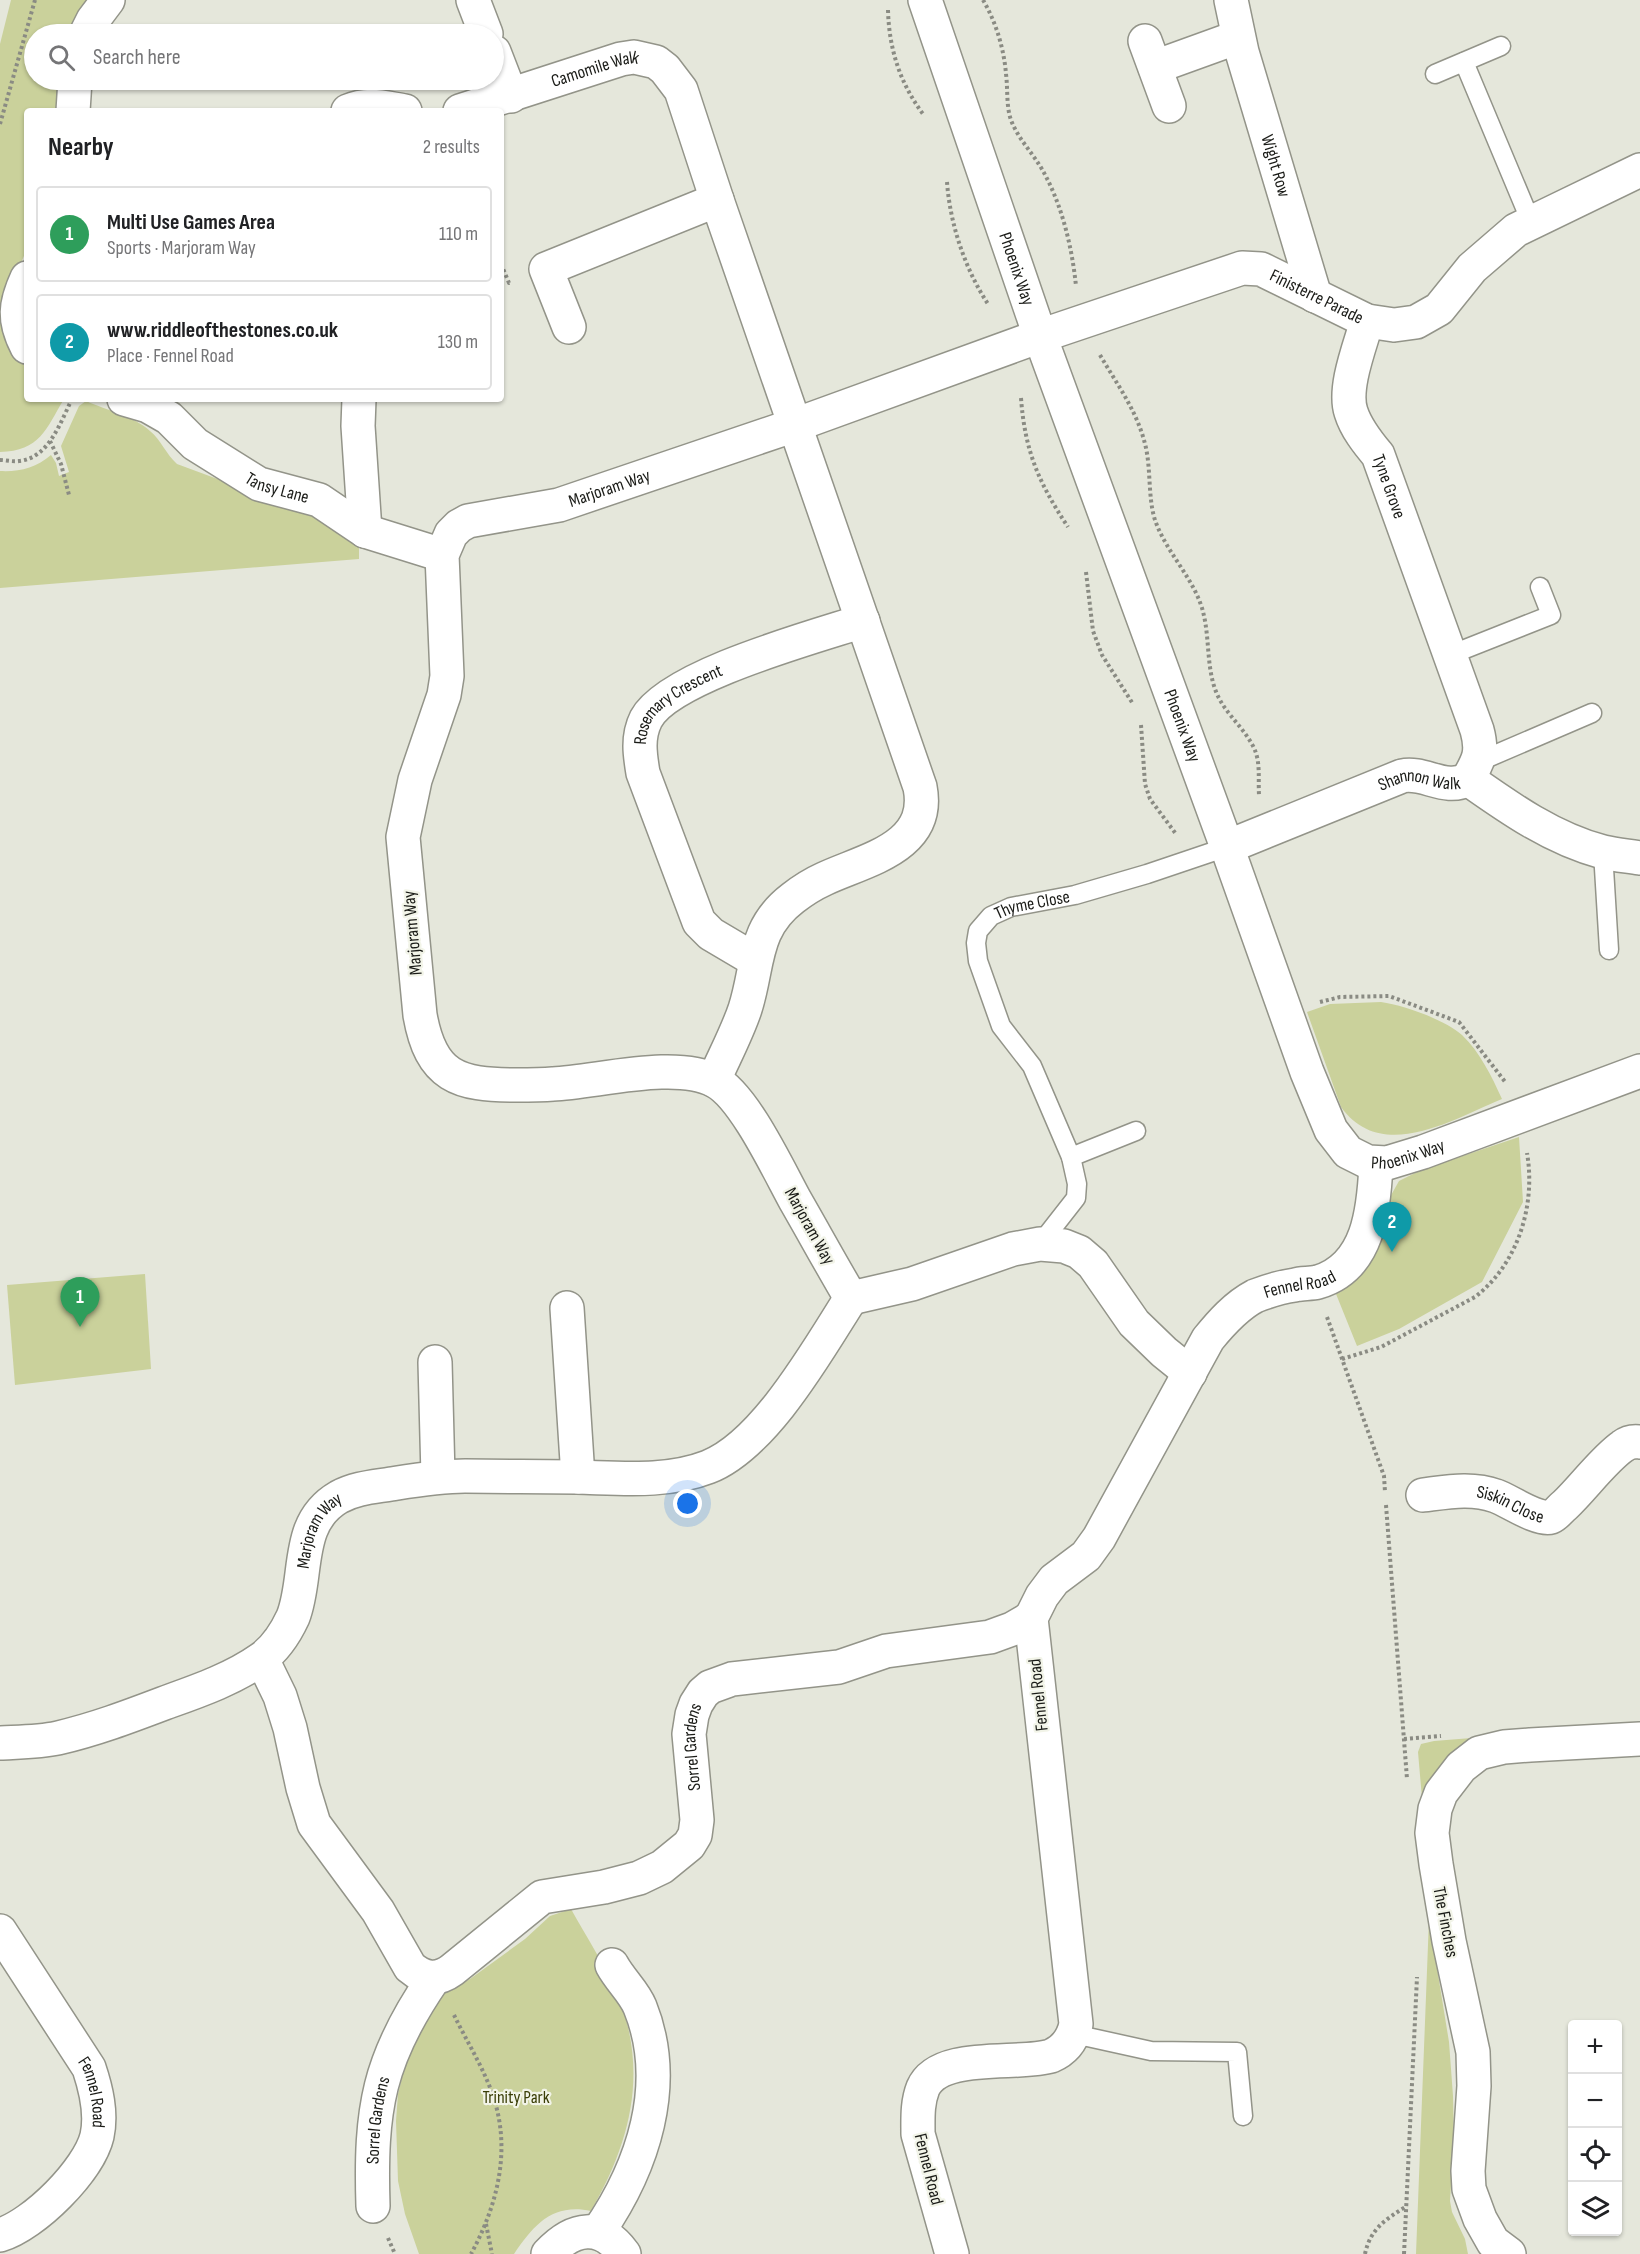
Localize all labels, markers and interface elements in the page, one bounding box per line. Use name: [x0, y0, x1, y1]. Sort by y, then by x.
search box: [24, 24, 504, 90]
icon: search: [45, 41, 78, 74]
text: Search here: [93, 44, 180, 71]
street label: Camomile Walk: [549, 47, 641, 92]
text: Nearby: [48, 132, 114, 163]
street label: Wight Row: [1256, 132, 1295, 200]
text: 2 results: [423, 135, 480, 159]
text: Multi Use Games Area: [107, 209, 275, 236]
text: 1: [66, 222, 73, 246]
text: 110 m: [439, 222, 478, 246]
street label: Phoenix Way: [994, 230, 1039, 308]
text: Sports · Marjoram Way: [107, 236, 256, 260]
street label: Finisterre Parade: [1266, 265, 1367, 329]
text: www.riddleofthestones.co.uk: [107, 317, 338, 344]
text: 2: [65, 330, 74, 354]
text: 130 m: [438, 330, 478, 354]
text: Place · Fennel Road: [107, 344, 234, 368]
street label: Tyne Grove: [1368, 452, 1410, 521]
street label: Marjoram Way: [566, 465, 653, 512]
street label: Tansy Lane: [241, 468, 311, 508]
street label: Rosemary Crescent: [630, 660, 726, 745]
street label: Phoenix Way: [1159, 687, 1205, 765]
street label: Shannon Walk: [1375, 765, 1462, 796]
street label: Thyme Close: [991, 886, 1072, 924]
street label: Marjoram Way: [398, 890, 427, 976]
street label: Phoenix Way: [1371, 1135, 1448, 1174]
street label: Marjoram Way: [780, 1184, 839, 1268]
pin: 2: [1372, 1202, 1412, 1252]
street label: Fennel Road: [1261, 1266, 1339, 1303]
pin: 1: [60, 1278, 100, 1327]
street label: Siskin Close: [1475, 1482, 1546, 1528]
street label: Marjoram Way: [293, 1488, 346, 1570]
your location: [673, 1489, 702, 1518]
street label: Fennel Road: [1024, 1658, 1053, 1732]
street label: Sorrel Gardens: [679, 1700, 706, 1792]
street label: The Finches: [1428, 1885, 1463, 1959]
map controls: [1568, 2020, 1622, 2236]
button: +: [1568, 2020, 1622, 2074]
street label: Fennel Road: [73, 2053, 109, 2129]
street label: Sorrel Gardens: [363, 2074, 394, 2164]
button: −: [1568, 2074, 1622, 2128]
park label: Trinity Park: [482, 2087, 550, 2108]
button: locate: [1568, 2128, 1622, 2182]
street label: Fennel Road: [910, 2131, 947, 2207]
button: layers: [1568, 2182, 1622, 2236]

